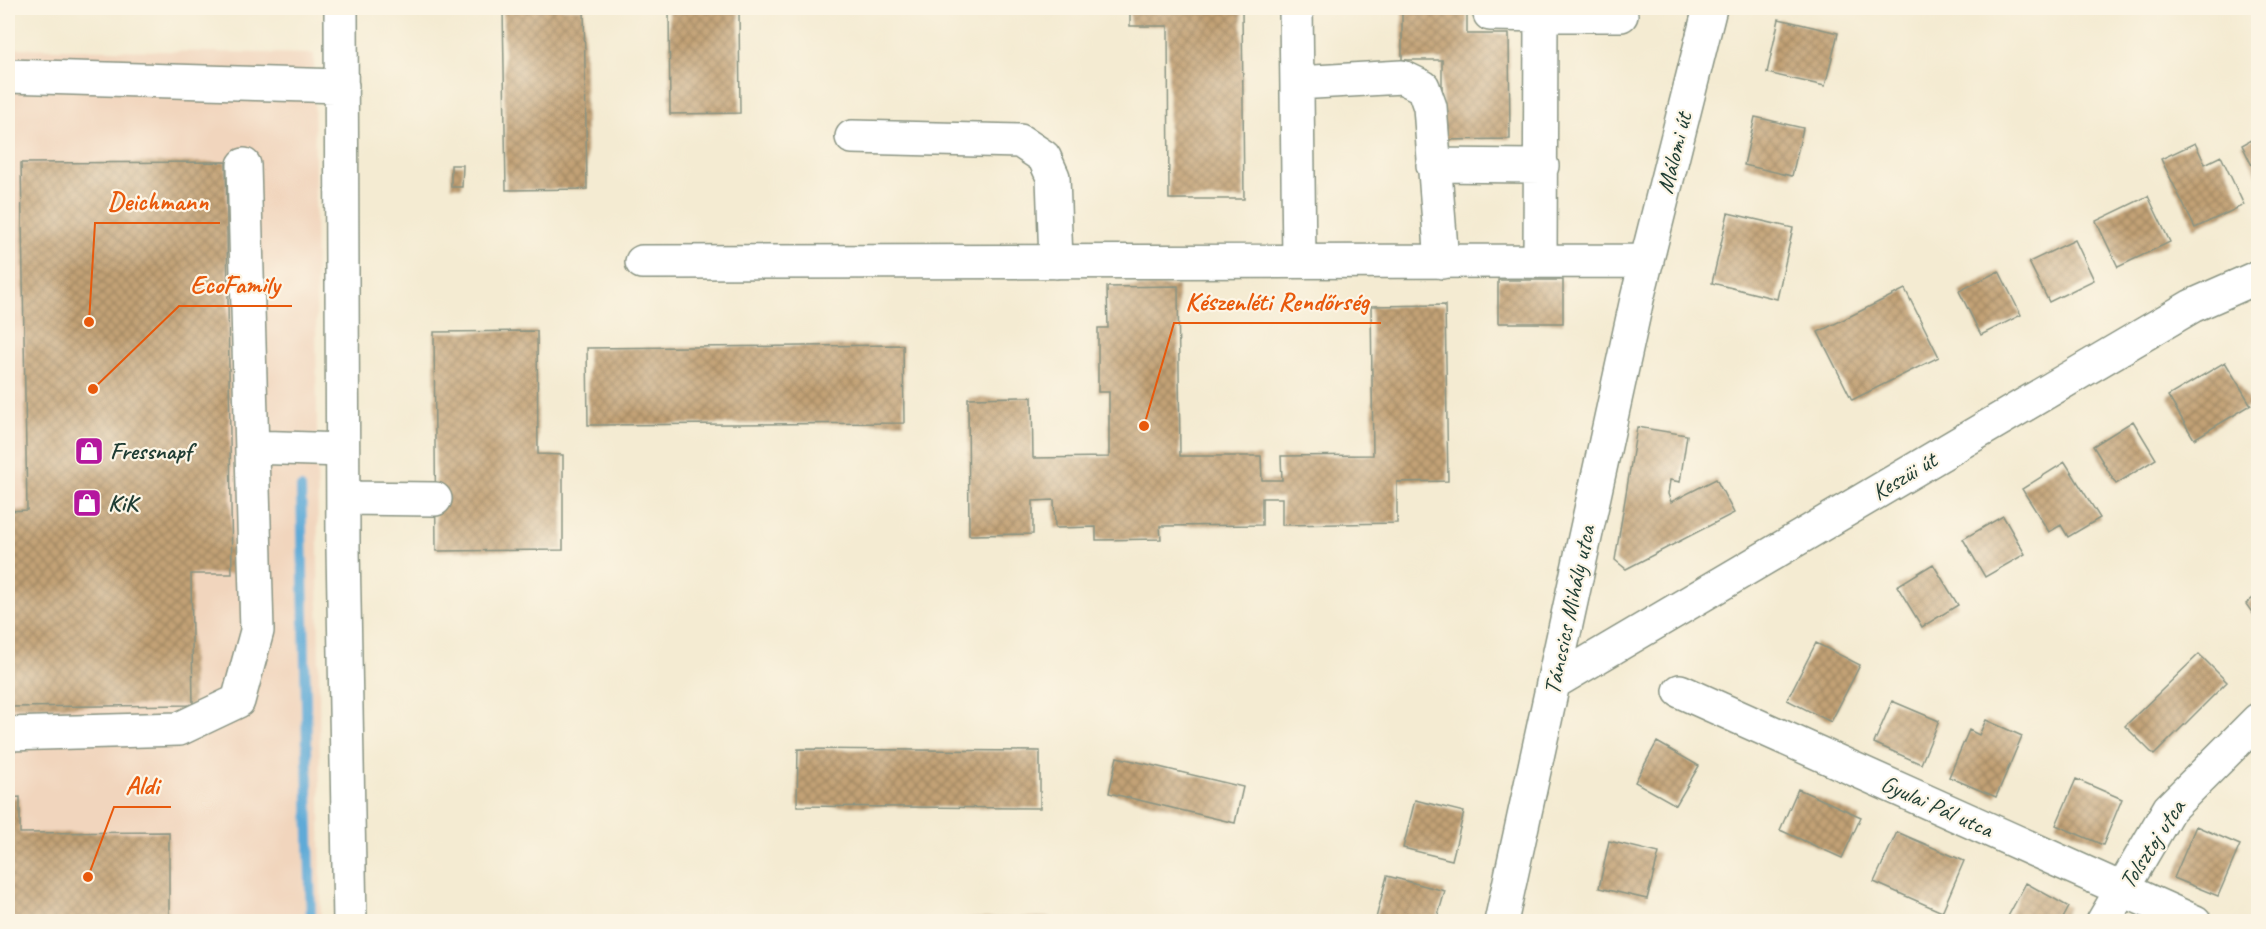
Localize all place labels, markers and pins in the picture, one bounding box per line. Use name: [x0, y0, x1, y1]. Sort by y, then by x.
callout: Deichmann: [95, 179, 220, 223]
callout: EcoFamily: [179, 262, 292, 306]
callout: Készenléti Rendőrség: [1174, 279, 1381, 323]
shop icon: Fressnapf: [73, 435, 105, 467]
place label: Fressnapf: [110, 436, 197, 466]
shop icon: KiK: [71, 487, 103, 519]
place label: KiK: [108, 488, 141, 518]
callout: Aldi: [114, 763, 171, 807]

